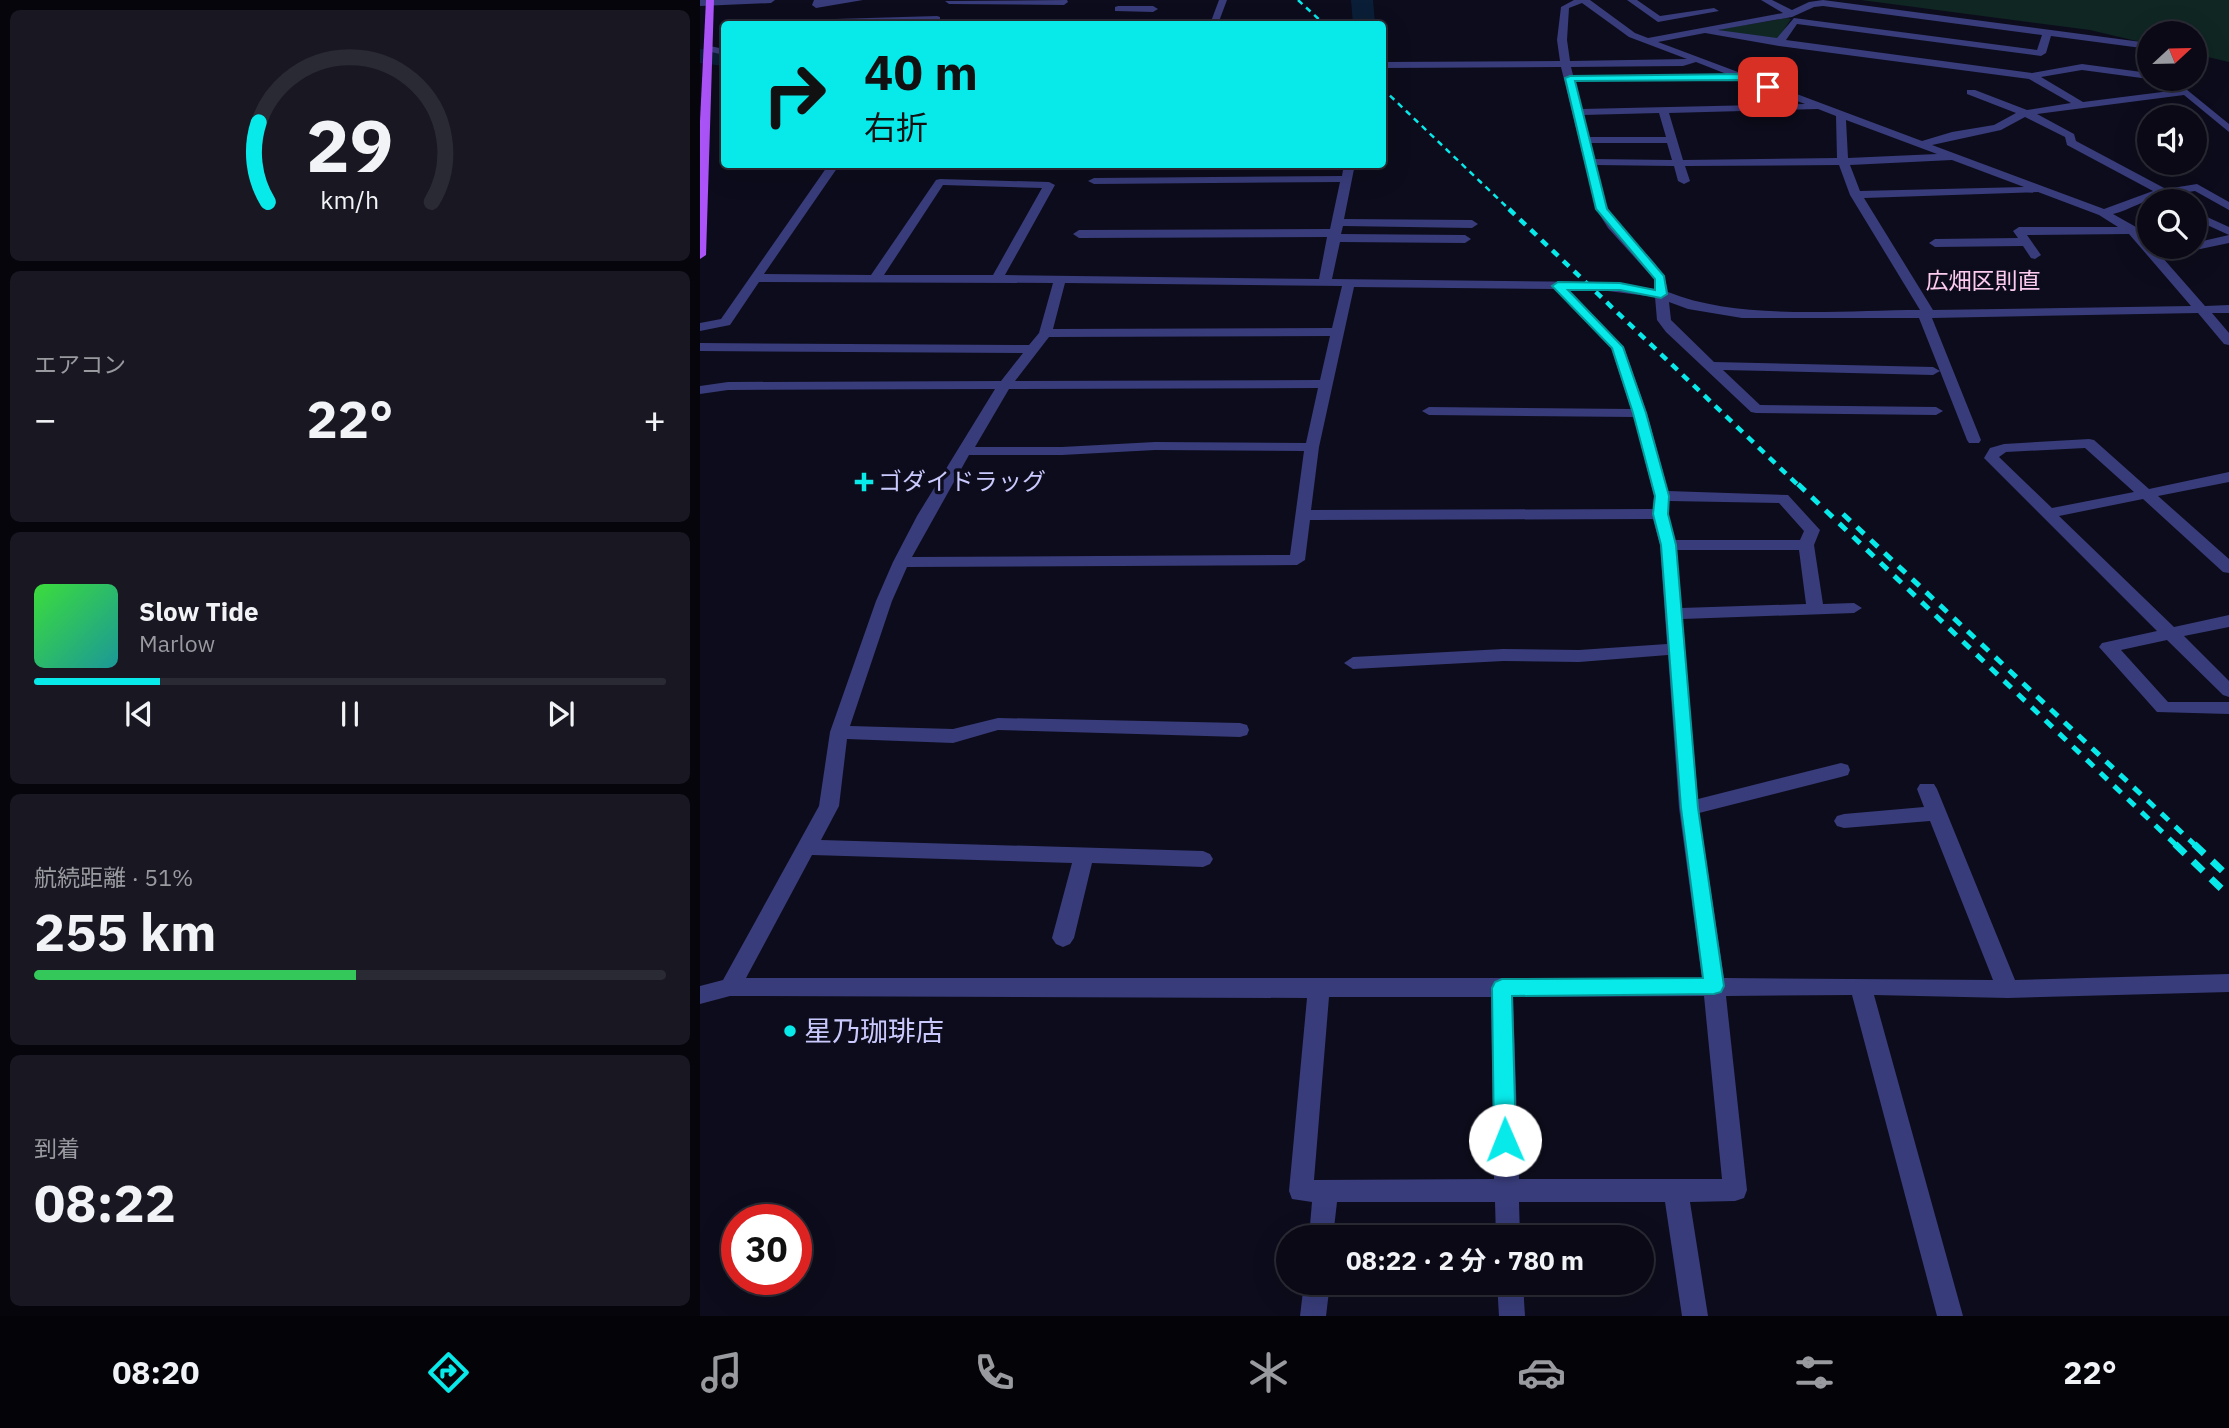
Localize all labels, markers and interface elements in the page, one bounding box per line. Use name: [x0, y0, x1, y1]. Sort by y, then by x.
north arrow: [2137, 21, 2207, 91]
map controls: [2137, 21, 2207, 259]
text: 40 m: [864, 40, 978, 103]
icon: right: [749, 49, 840, 140]
pin: [1738, 57, 1798, 117]
icon: arrive: [1749, 68, 1787, 106]
text: 29: [306, 97, 394, 192]
button: sound: [2137, 105, 2207, 175]
text: 右折: [864, 106, 928, 148]
text: km/h: [321, 182, 379, 215]
button: search: [2137, 189, 2207, 259]
district label: 広畑区則直: [1926, 265, 2041, 295]
text: エアコン: [34, 349, 126, 379]
text: 22°: [307, 385, 393, 452]
text: −: [34, 394, 57, 443]
text: +: [643, 394, 666, 443]
place label: ゴダイドラッグ: [878, 465, 1046, 497]
marker: ゴダイドラッグ: [856, 474, 872, 490]
text: Slow Tide: [139, 594, 259, 628]
text: Marlow: [139, 628, 215, 658]
icon: previous: [120, 695, 158, 733]
icon: pause: [331, 695, 369, 733]
icon: next: [542, 695, 580, 733]
text: 航続距離 · 51%: [34, 862, 193, 892]
text: 255 km: [34, 898, 216, 965]
place label: 星乃珈琲店: [804, 1012, 944, 1049]
marker: 星乃珈琲店: [782, 1023, 798, 1039]
position arrow: [1468, 1103, 1542, 1177]
text: 到着: [34, 1133, 80, 1163]
text: 08:22: [34, 1169, 176, 1236]
speed limit sign: 30: [721, 1204, 812, 1295]
text: 08:22 · 2 分 · 780 m: [1346, 1243, 1584, 1277]
icon: directions: [424, 1348, 473, 1397]
icon: music: [697, 1348, 746, 1397]
icon: phone: [970, 1348, 1019, 1397]
icon: climate: [1244, 1348, 1293, 1397]
icon: car: [1517, 1348, 1566, 1397]
icon: filters: [1790, 1348, 1839, 1397]
text: 08:20: [112, 1351, 200, 1393]
text: 22°: [2063, 1351, 2117, 1393]

